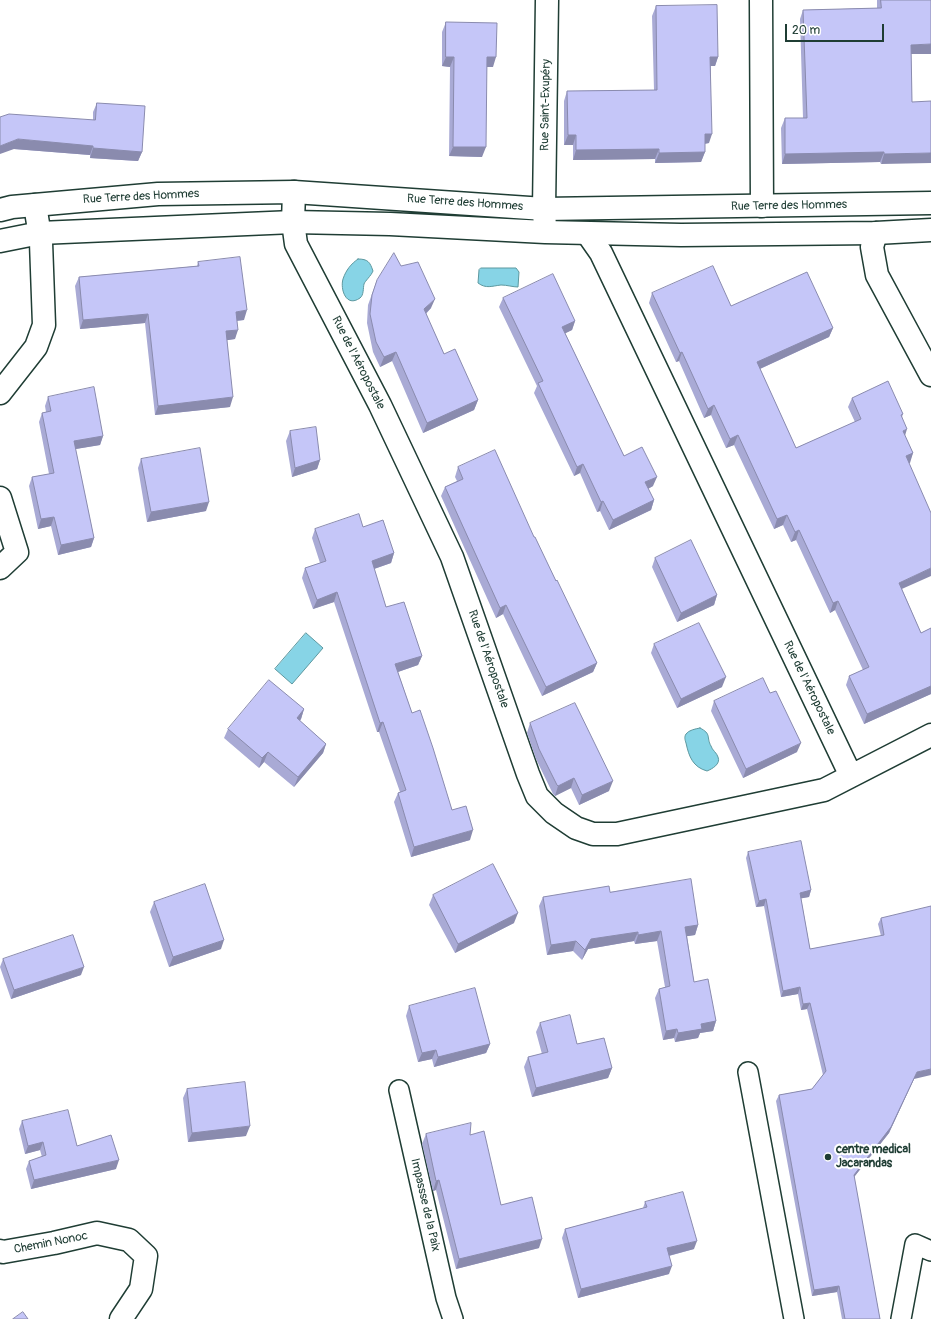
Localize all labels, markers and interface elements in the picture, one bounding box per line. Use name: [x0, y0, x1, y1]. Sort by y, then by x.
scale bar: [787, 16, 886, 42]
text: 20 m: [792, 23, 820, 38]
street label: Rue Saint-Exupéry: [538, 59, 554, 151]
street label: Rue Terre des Hommes: [83, 187, 199, 207]
street label: Rue Terre des Hommes: [406, 192, 524, 214]
street label: Rue Terre des Hommes: [731, 198, 847, 214]
street label: Rue de l'Aéropostale: [328, 314, 388, 412]
street label: Rue de l'Aéropostale: [464, 608, 512, 710]
street label: Rue de l'Aéropostale: [780, 639, 838, 737]
place label: centre medical Jacarandas: [836, 1143, 911, 1171]
marker: centre medical Jacarandas: [823, 1152, 833, 1162]
street label: Impassse de la Paix: [407, 1157, 443, 1253]
street label: Chemin Nonoc: [13, 1229, 89, 1257]

